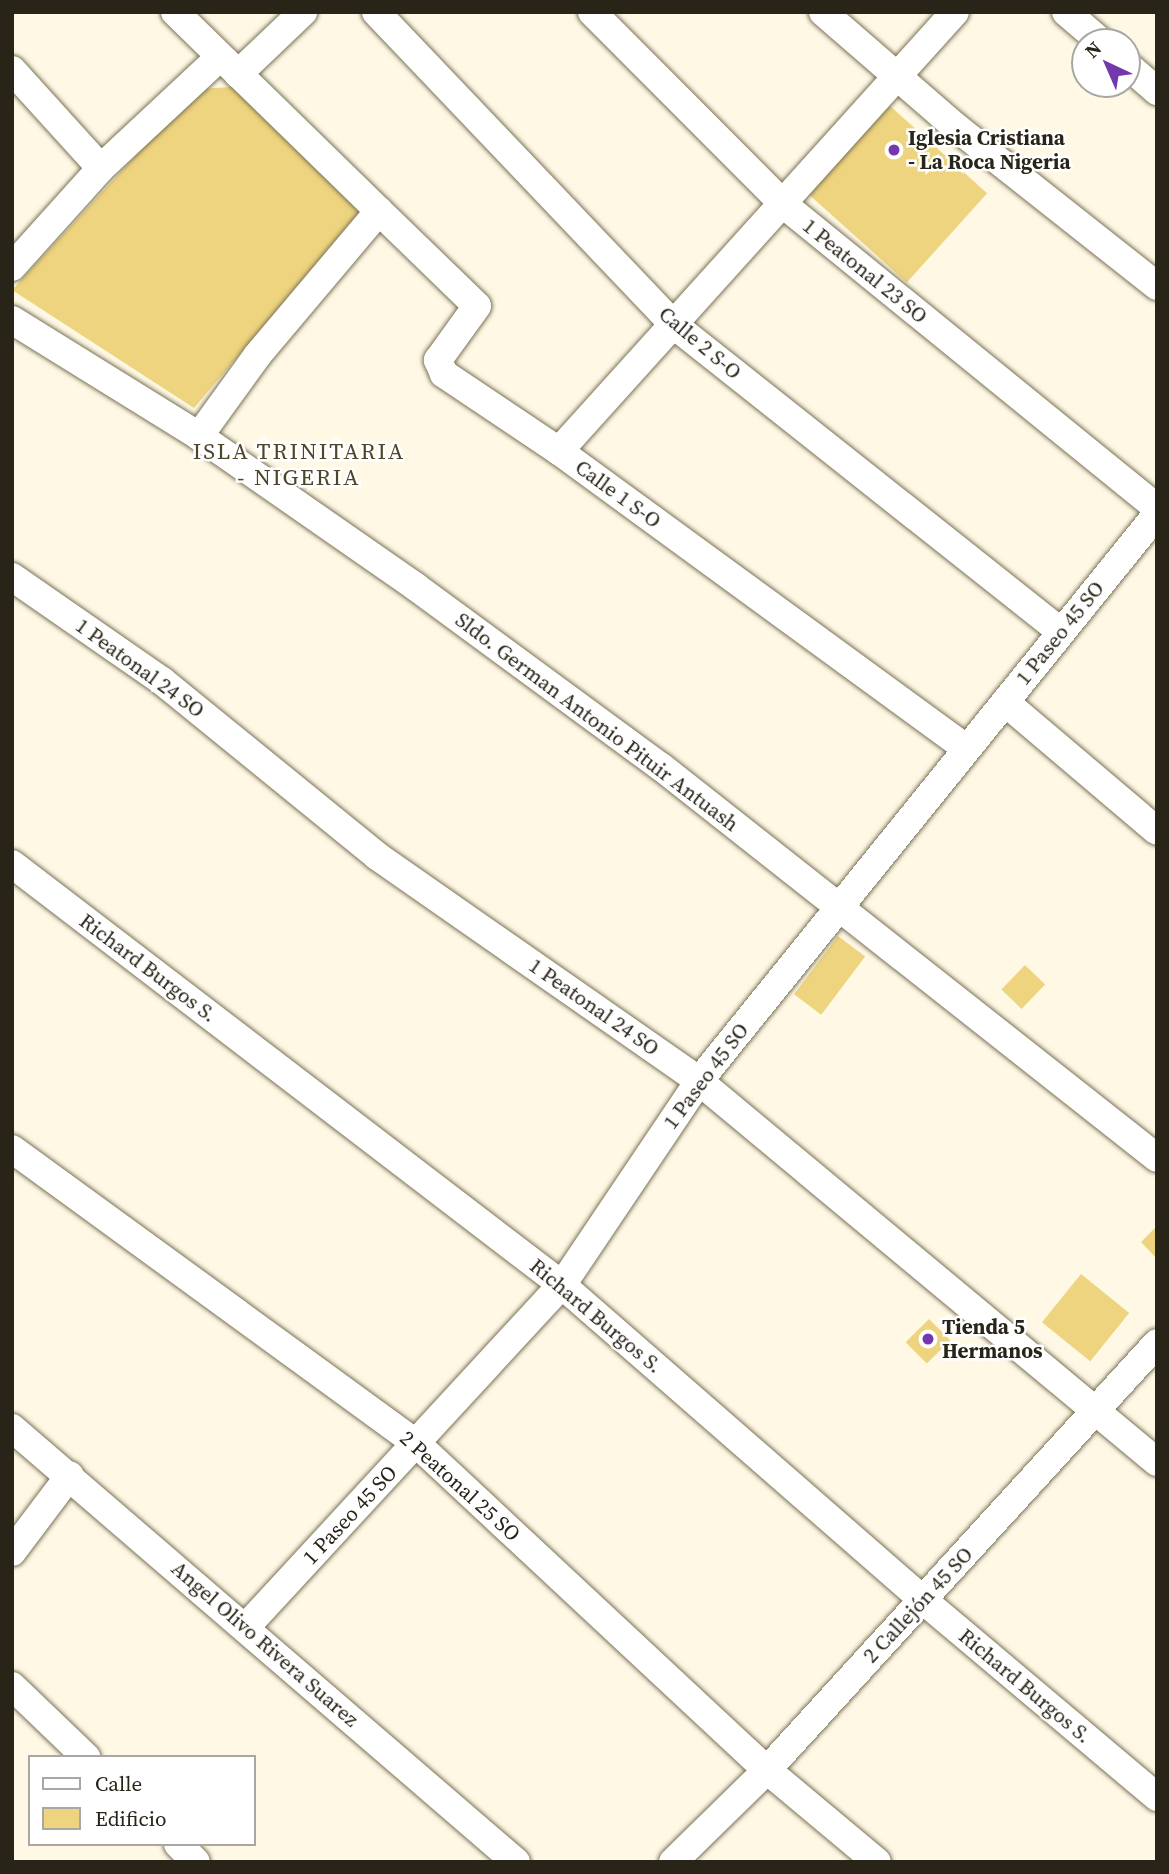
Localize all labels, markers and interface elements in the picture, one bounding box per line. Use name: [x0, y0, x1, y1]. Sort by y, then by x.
north arrow: [1071, 28, 1141, 98]
text: N: [1079, 35, 1107, 63]
place label: Iglesia Cristiana - La Roca Nigeria: [908, 125, 1071, 175]
marker: Iglesia Cristiana - La Roca Nigeria: [886, 142, 902, 158]
street label: 1 Peatonal 23 SO: [798, 213, 932, 329]
street label: Calle 2 S-O: [654, 301, 746, 385]
district label: ISLA TRINITARIA - NIGERIA: [194, 437, 404, 491]
street label: Calle 1 S-O: [570, 454, 666, 534]
street label: 1 Paseo 45 SO: [1011, 576, 1109, 690]
street label: Sldo. German Antonio Pituir Antuash: [450, 607, 744, 837]
street label: 1 Peatonal 24 SO: [71, 613, 209, 723]
street label: Richard Burgos S.: [74, 908, 222, 1028]
street label: 1 Peatonal 24 SO: [524, 953, 664, 1061]
street label: 1 Paseo 45 SO: [658, 1018, 754, 1134]
street label: Richard Burgos S.: [525, 1253, 667, 1379]
place label: Tienda 5 Hermanos: [942, 1314, 1043, 1364]
marker: Tienda 5 Hermanos: [920, 1331, 936, 1347]
street label: 2 Peatonal 25 SO: [395, 1425, 525, 1547]
street label: 1 Paseo 45 SO: [298, 1460, 402, 1570]
street label: 2 Callejón 45 SO: [858, 1542, 978, 1668]
street label: Angel Olivo Rivera Suarez: [166, 1556, 364, 1732]
street label: Richard Burgos S.: [954, 1623, 1096, 1749]
legend: [28, 1755, 256, 1846]
text: Calle: [95, 1769, 142, 1798]
text: Edificio: [95, 1804, 167, 1833]

